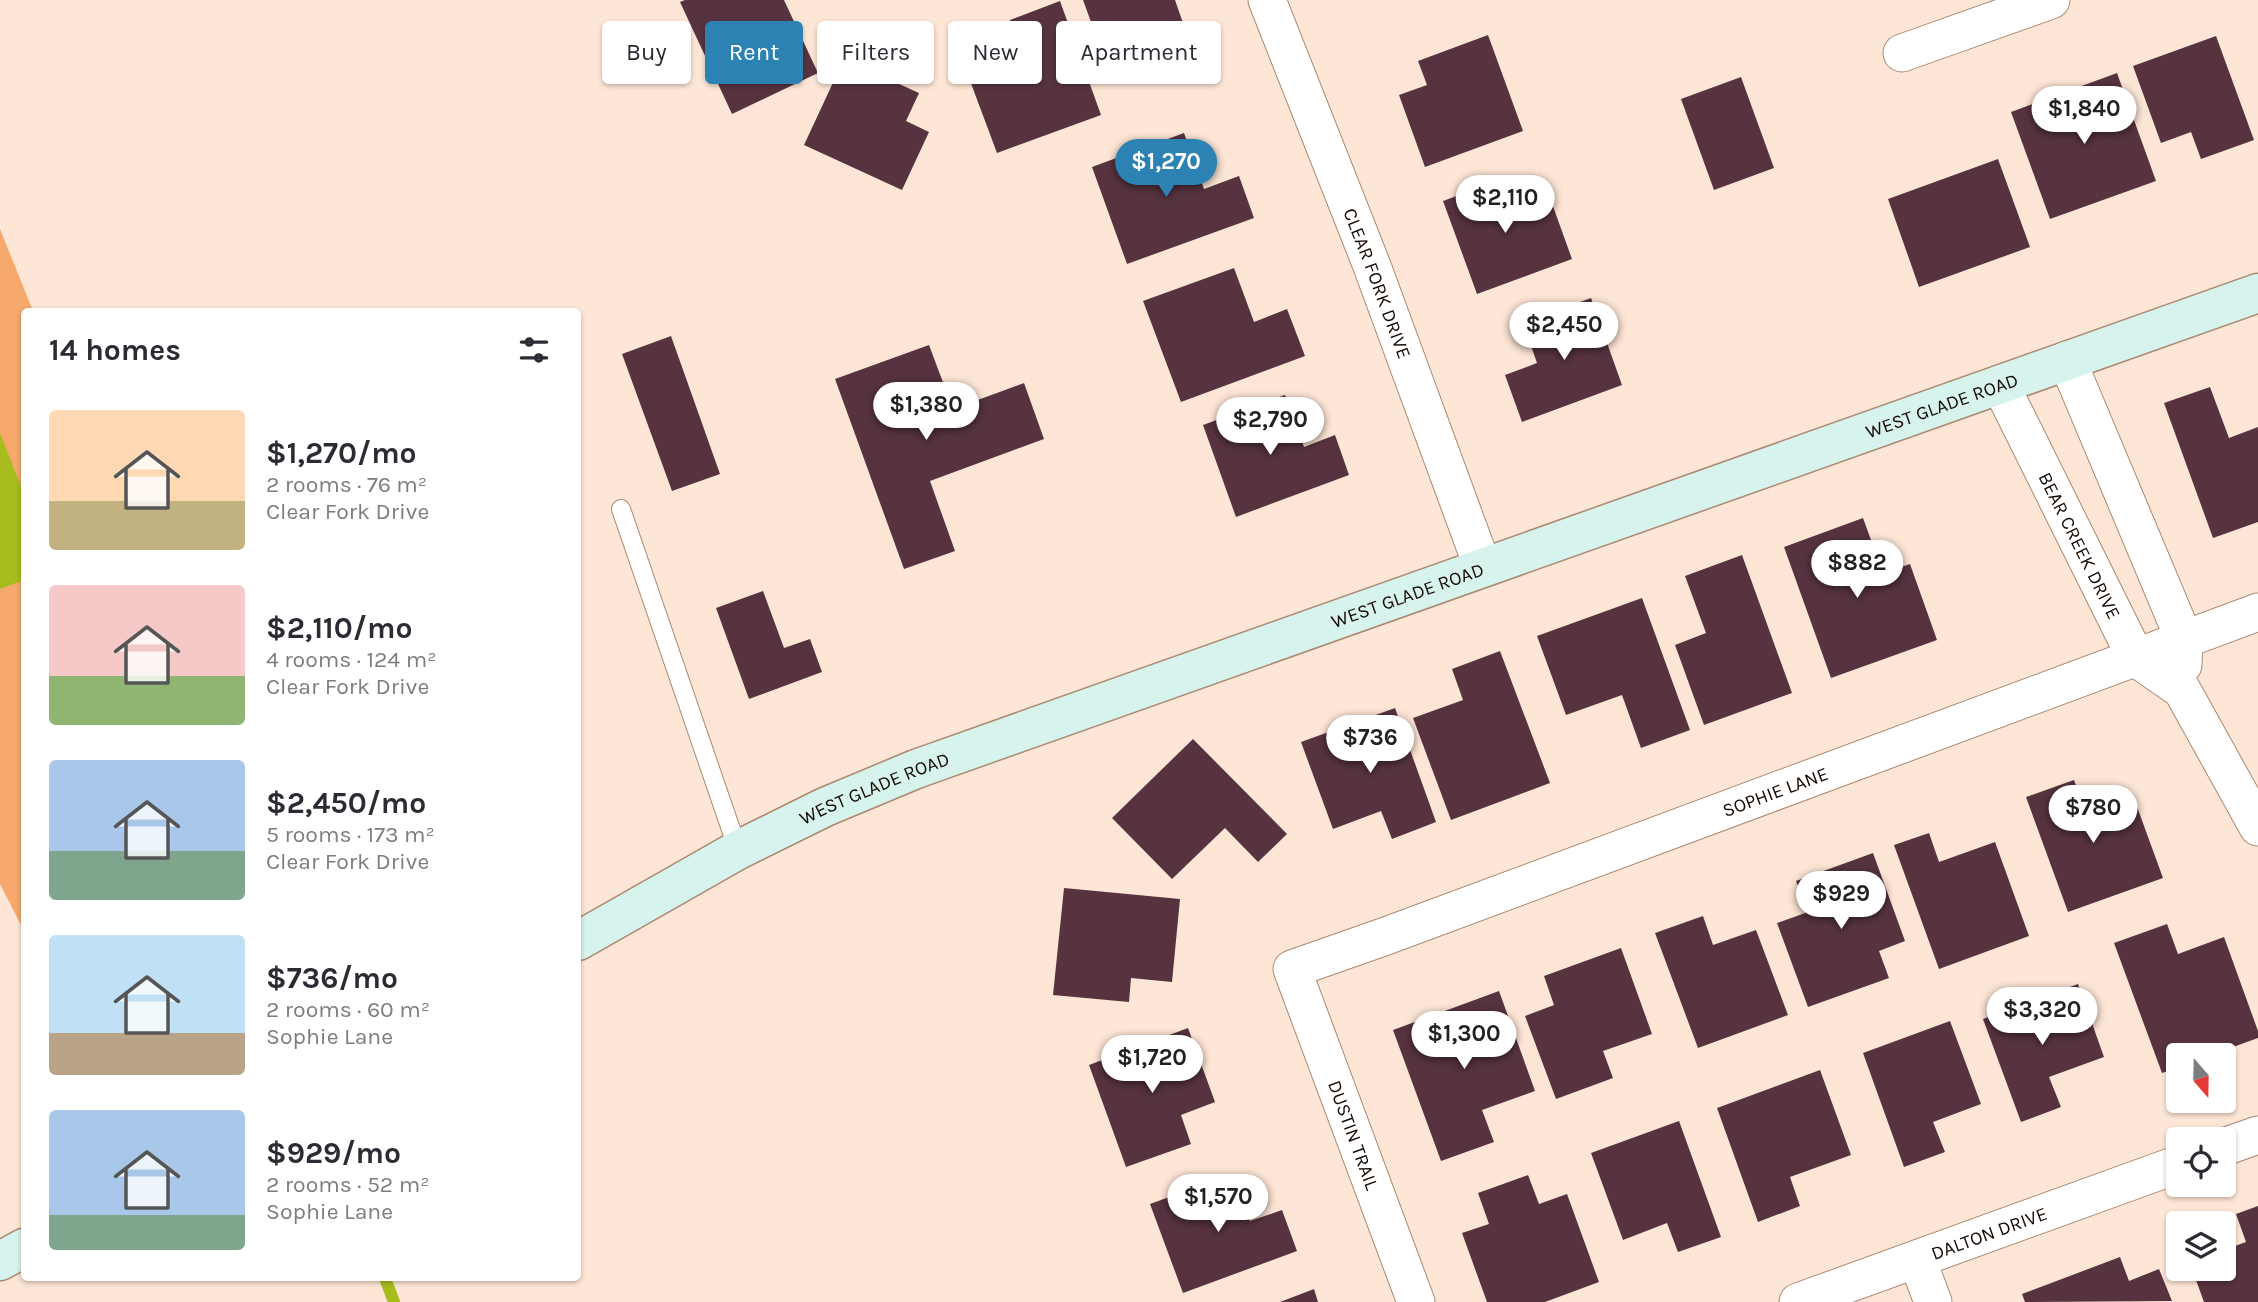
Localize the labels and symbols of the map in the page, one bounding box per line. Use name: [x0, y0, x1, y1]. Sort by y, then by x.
pin: $1,840: [2027, 86, 2141, 146]
pin: $1,270: [1109, 140, 1223, 199]
pin: $2,110: [1448, 176, 1562, 235]
street label: CLEAR FORK DRIVE: [1338, 205, 1415, 362]
pin: $2,450: [1507, 302, 1621, 362]
street label: WEST GLADE ROAD: [1863, 369, 2021, 443]
pin: $1,380: [869, 382, 983, 442]
pin: $2,790: [1213, 398, 1327, 457]
street label: BEAR CREEK DRIVE: [2033, 469, 2125, 623]
pin: $882: [1816, 540, 1898, 600]
street label: WEST GLADE ROAD: [1328, 559, 1487, 633]
pin: $736: [1329, 716, 1411, 775]
street label: WEST GLADE ROAD: [796, 748, 953, 830]
street label: SOPHIE LANE: [1720, 763, 1831, 822]
pin: $780: [2052, 786, 2134, 845]
pin: $929: [1800, 872, 1882, 931]
pin: $3,320: [1985, 988, 2099, 1047]
pin: $1,300: [1407, 1012, 1521, 1071]
pin: $1,720: [1095, 1036, 1209, 1095]
north arrow: [2166, 1043, 2236, 1113]
street label: DUSTIN TRAIL: [1323, 1078, 1383, 1193]
pin: $1,570: [1161, 1174, 1275, 1234]
street label: DALTON DRIVE: [1928, 1203, 2050, 1265]

